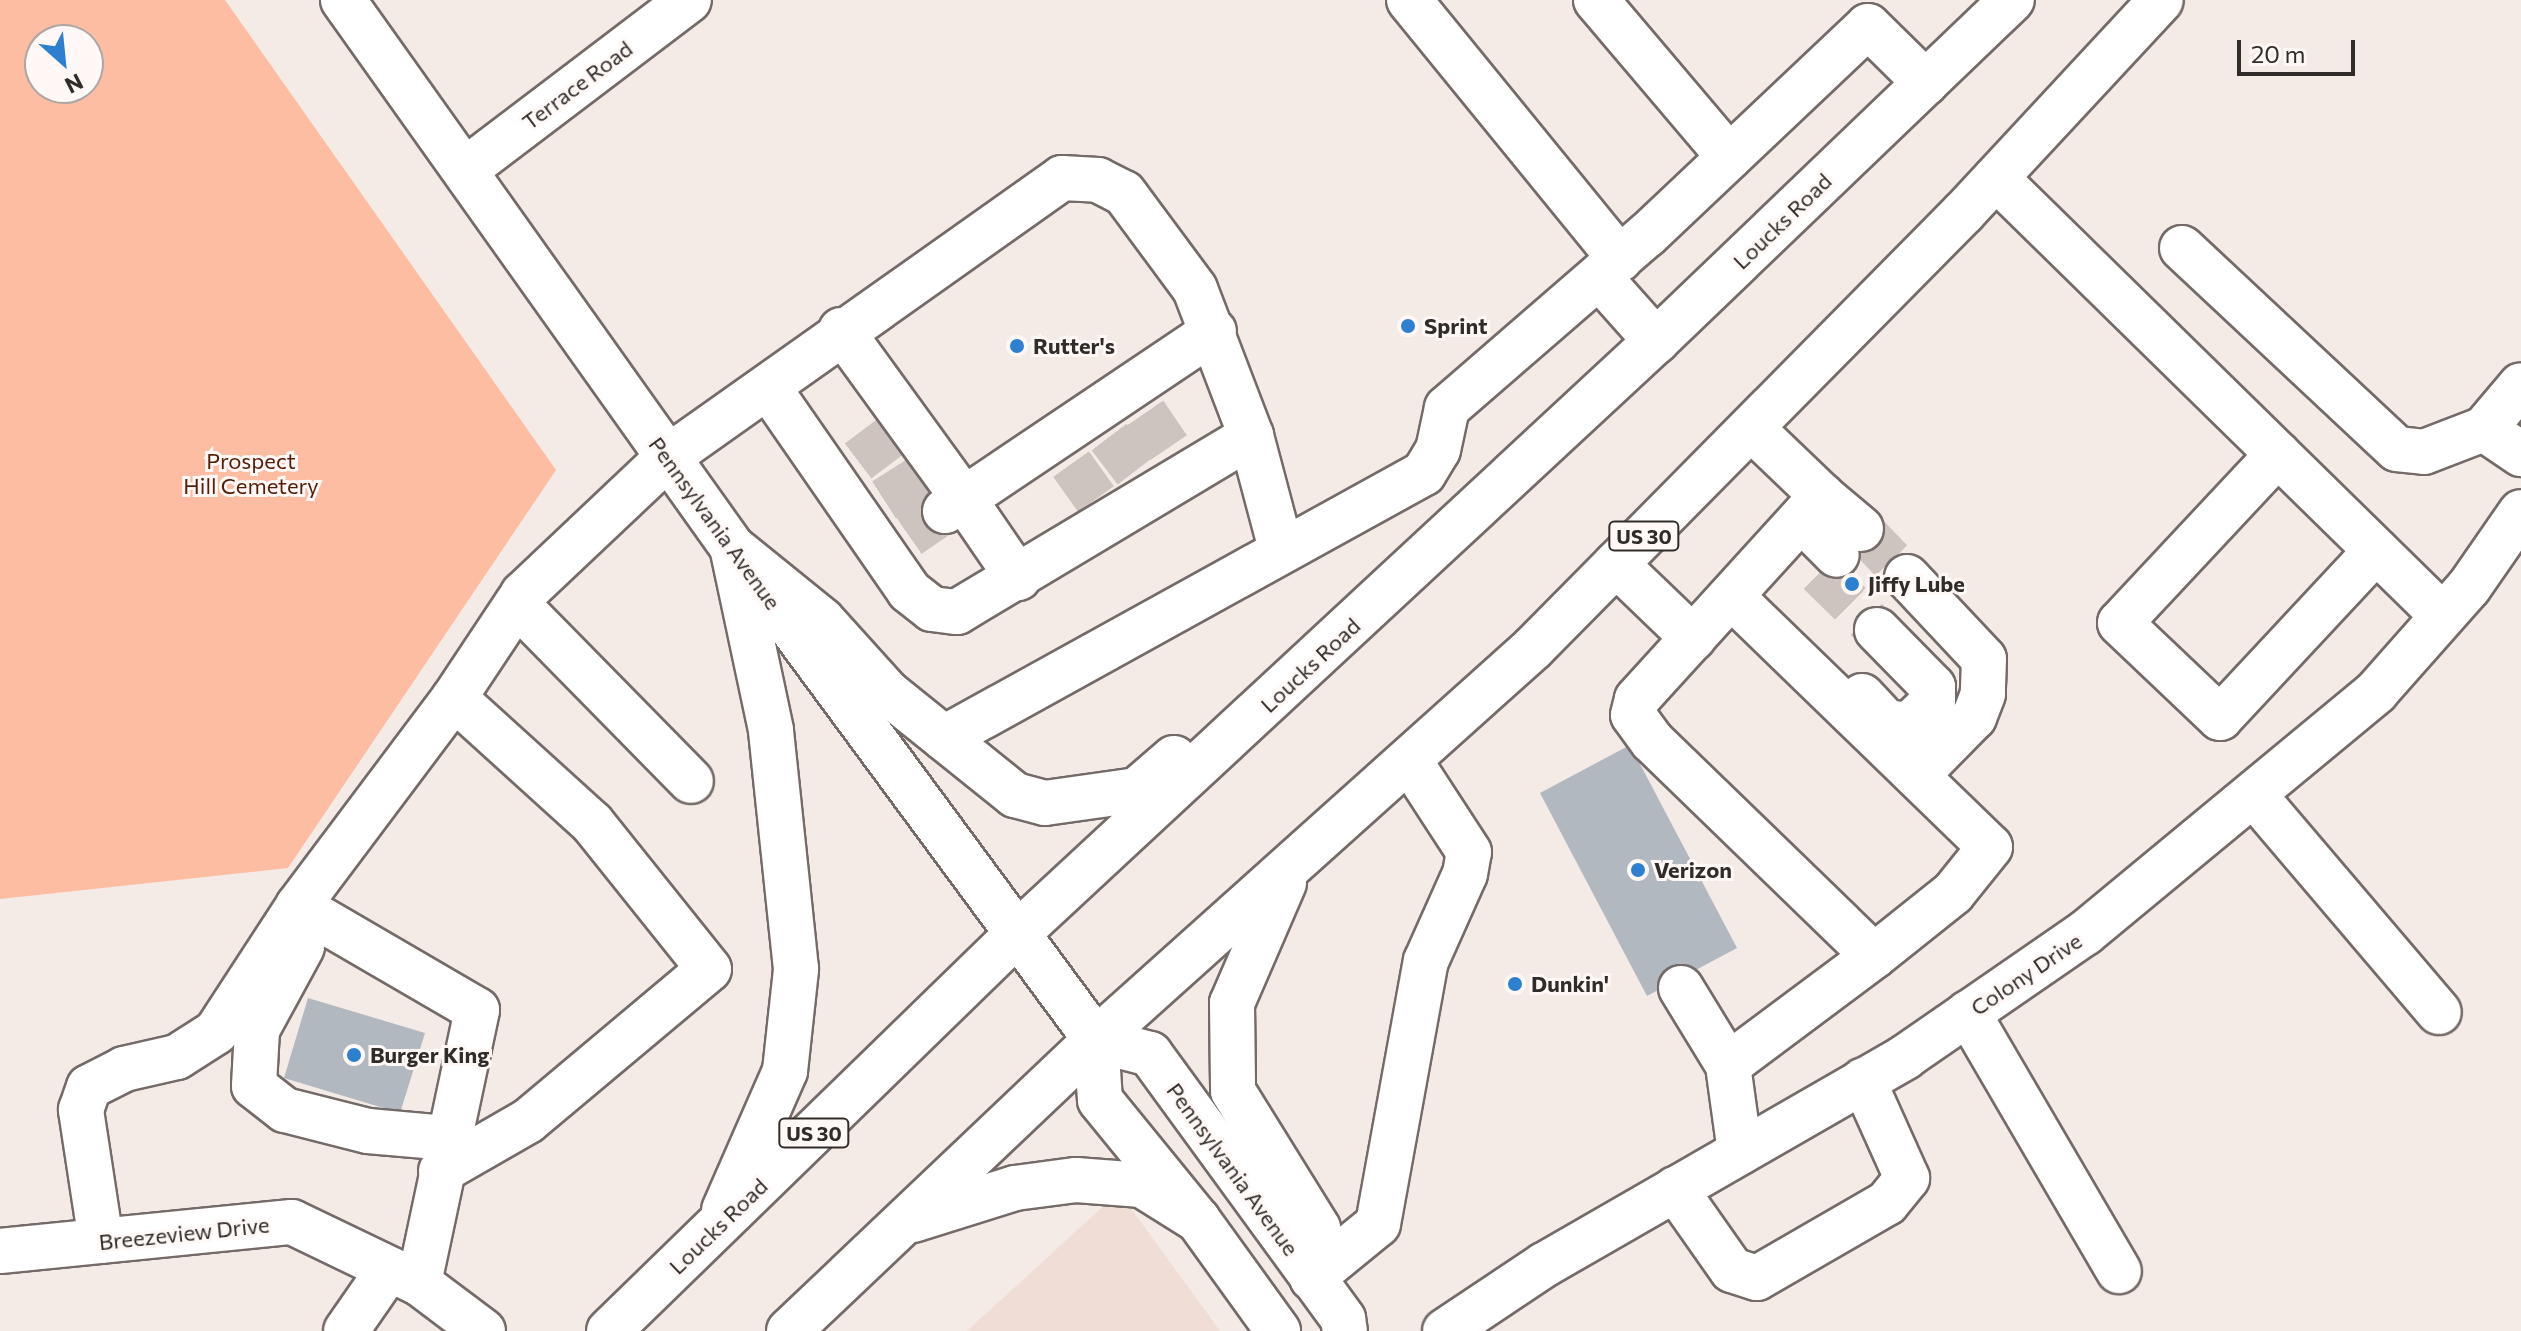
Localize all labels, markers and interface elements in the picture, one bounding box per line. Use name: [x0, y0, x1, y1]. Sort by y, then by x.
north arrow: [24, 24, 104, 104]
scale bar: [2241, 24, 2359, 74]
street label: Terrace Road: [517, 35, 637, 135]
text: 20 m: [2251, 39, 2305, 68]
text: N: [61, 68, 88, 100]
street label: Loucks Road: [1727, 168, 1837, 274]
place label: Sprint: [1424, 313, 1487, 339]
marker: Sprint: [1399, 317, 1417, 335]
place label: Rutter's: [1033, 333, 1115, 359]
marker: Rutter's: [1008, 337, 1026, 355]
street label: Pennsylvania Avenue: [644, 432, 786, 614]
park label: Prospect Hill Cemetery: [183, 447, 319, 498]
road number: US 30: [1608, 520, 1680, 552]
place label: Jiffy Lube: [1868, 571, 1965, 597]
marker: Jiffy Lube: [1843, 575, 1861, 593]
street label: Loucks Road: [1255, 612, 1365, 718]
place label: Verizon: [1654, 857, 1732, 883]
marker: Verizon: [1629, 861, 1647, 879]
street label: Colony Drive: [1966, 927, 2086, 1021]
place label: Dunkin': [1531, 971, 1609, 997]
marker: Dunkin': [1506, 975, 1524, 993]
place label: Burger King: [370, 1042, 489, 1068]
marker: Burger King: [345, 1046, 363, 1064]
street label: Pennsylvania Avenue: [1162, 1078, 1304, 1260]
road number: US 30: [778, 1117, 850, 1149]
street label: Loucks Road: [663, 1173, 773, 1279]
street label: Breezeview Drive: [97, 1211, 271, 1255]

